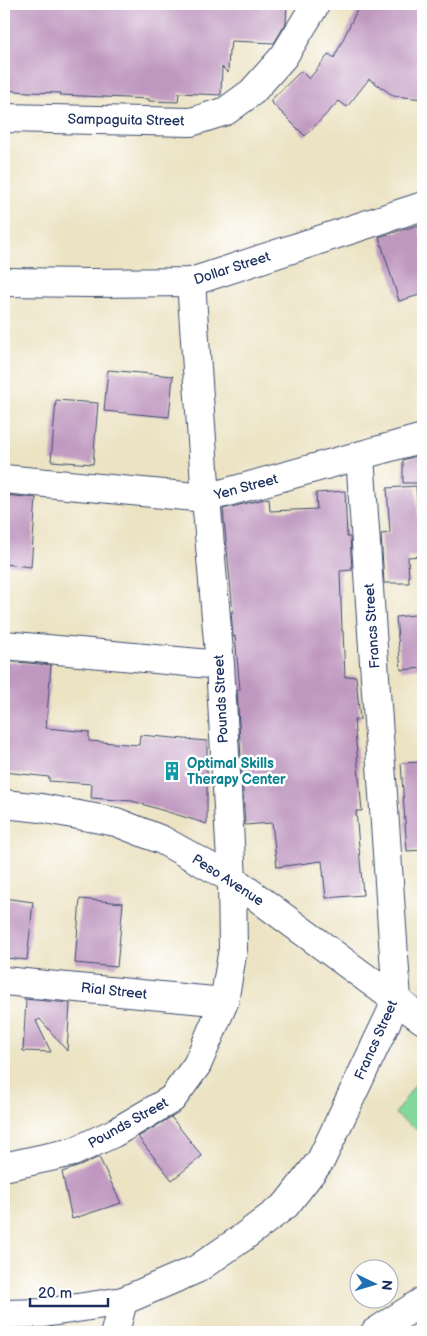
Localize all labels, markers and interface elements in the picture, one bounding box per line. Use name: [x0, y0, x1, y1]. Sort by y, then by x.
street label: Sampaguita Street: [67, 110, 185, 130]
street label: Dollar Street: [192, 247, 273, 288]
street label: Yen Street: [211, 470, 280, 504]
street label: Francs Street: [360, 582, 383, 669]
street label: Pounds Street: [210, 654, 232, 744]
place label: Optimal Skills Therapy Center: [187, 755, 286, 788]
building icon: Optimal Skills Therapy Center: [161, 760, 183, 782]
street label: Peso Avenue: [189, 850, 267, 910]
street label: Rial Street: [80, 979, 149, 1003]
street label: Francs Street: [351, 997, 401, 1082]
street label: Pounds Street: [85, 1094, 171, 1152]
north arrow: [350, 1258, 400, 1308]
scale bar: [30, 1276, 108, 1308]
text: N: [378, 1279, 395, 1291]
text: 20 m: [38, 1284, 72, 1303]

